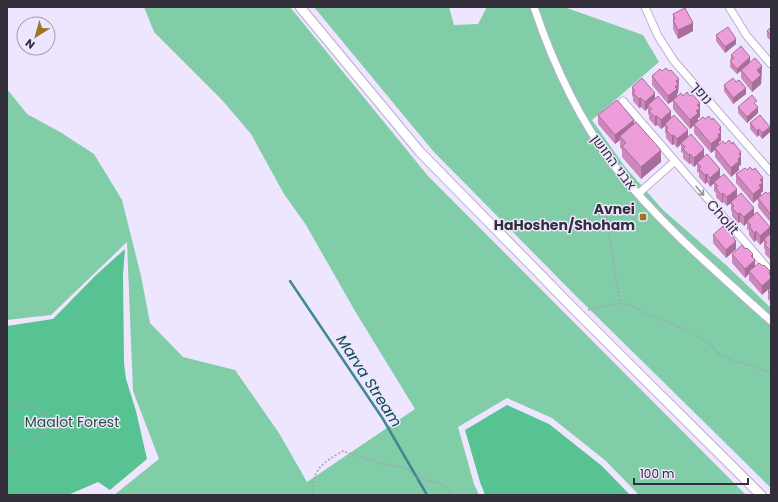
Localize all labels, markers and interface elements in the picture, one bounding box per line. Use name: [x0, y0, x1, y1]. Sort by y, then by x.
north arrow: [16, 16, 56, 56]
text: N: [22, 35, 38, 53]
street label: נופך: [686, 77, 718, 109]
street label: אבני החושן: [586, 130, 642, 194]
one-way arrow: [696, 186, 705, 196]
street label: Cholit: [702, 195, 744, 239]
place label: Avnei HaHoshen/Shoham: [494, 199, 635, 235]
marker: Avnei HaHoshen/Shoham: [638, 212, 648, 222]
water label: Marva Stream: [332, 330, 407, 431]
park label: Maalot Forest: [25, 412, 119, 432]
scale bar: [634, 460, 748, 486]
text: 100 m: [640, 465, 674, 482]

